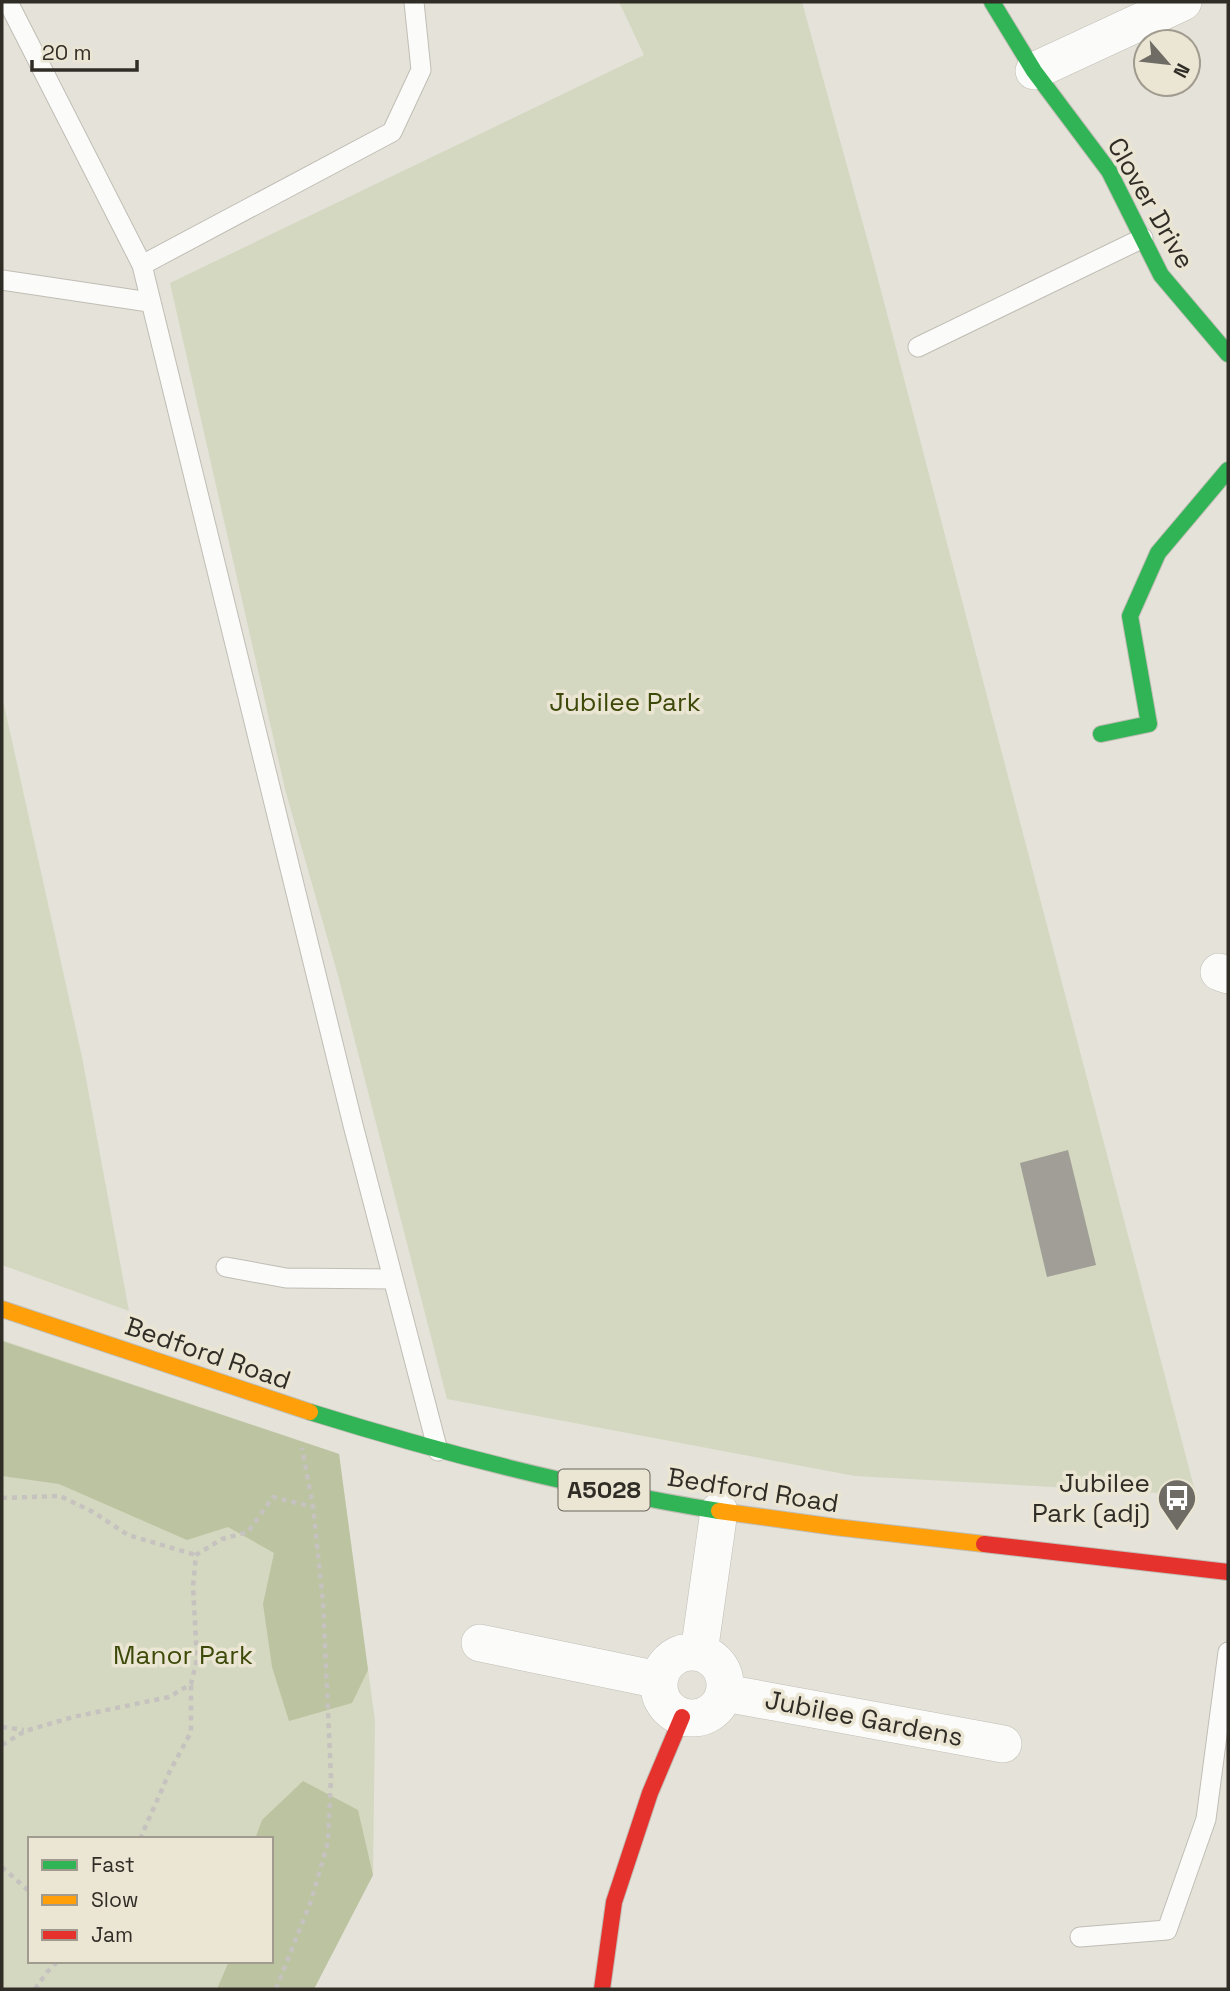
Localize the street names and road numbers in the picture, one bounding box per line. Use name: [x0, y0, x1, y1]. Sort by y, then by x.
street label: Clover Drive: [1100, 131, 1202, 275]
street label: Bedford Road: [121, 1309, 295, 1397]
street label: Bedford Road: [665, 1460, 841, 1520]
road number: A5028: [558, 1470, 650, 1510]
street label: Jubilee Gardens: [762, 1682, 966, 1754]

